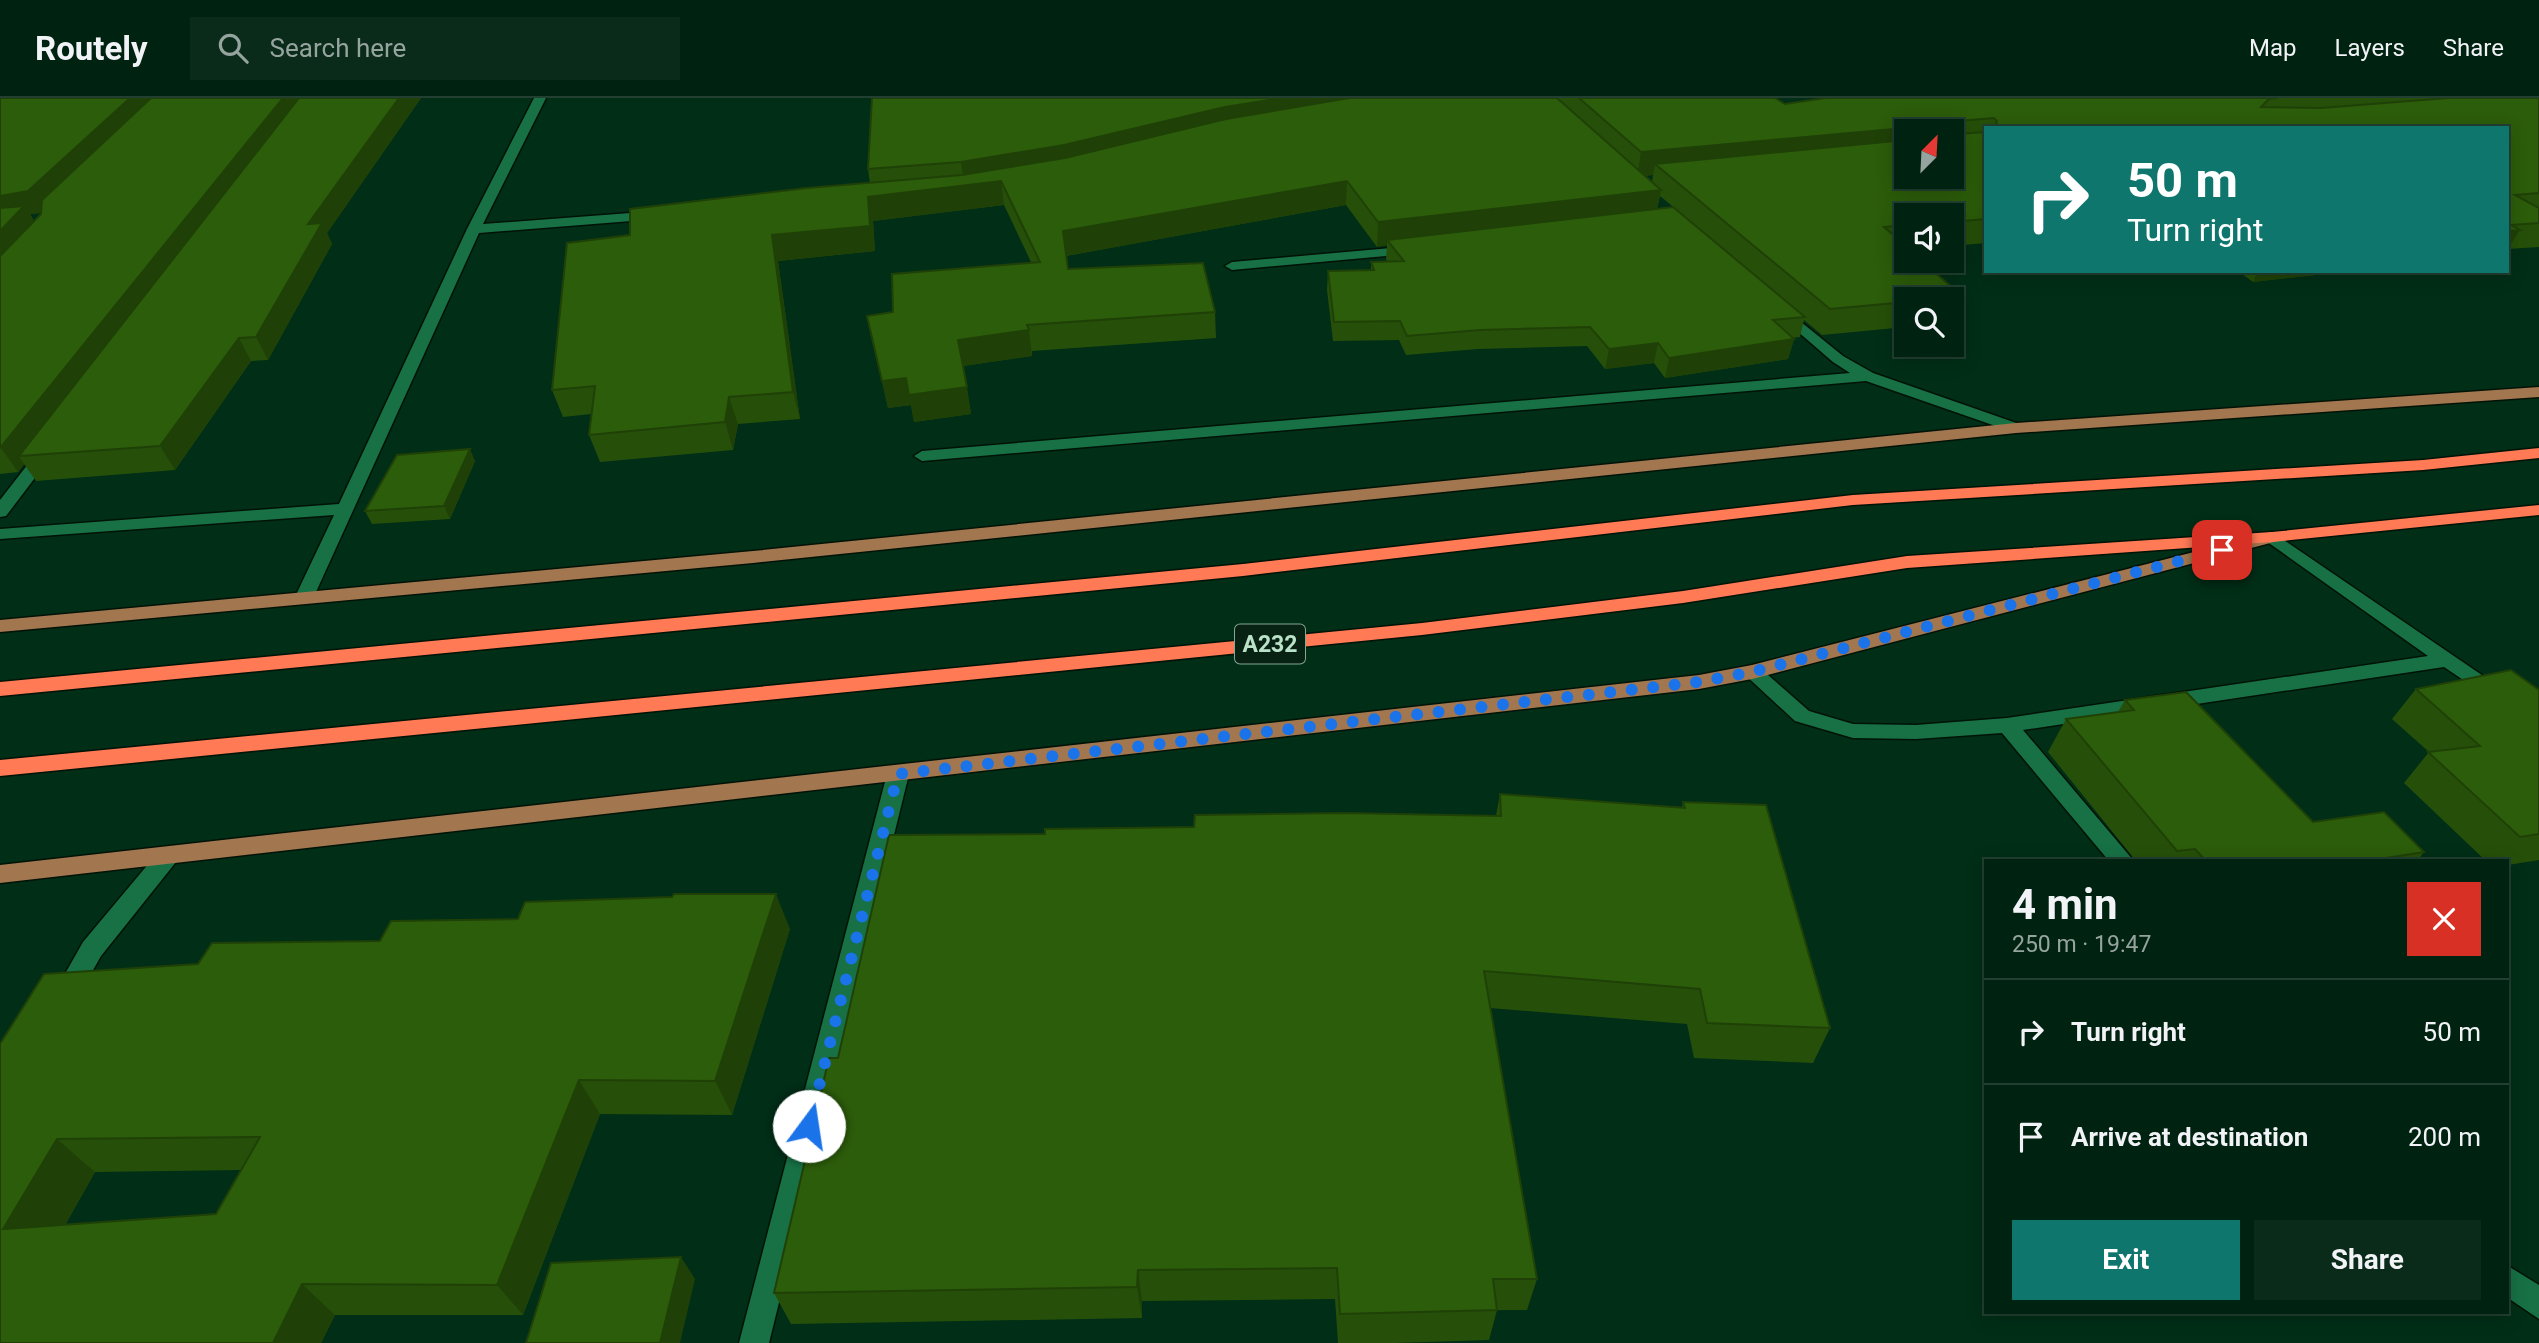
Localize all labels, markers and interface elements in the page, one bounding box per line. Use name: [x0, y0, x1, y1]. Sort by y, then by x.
search box: [190, 17, 680, 80]
text: Routely: [35, 29, 148, 68]
icon: search: [214, 29, 252, 67]
text: Search here: [270, 33, 406, 63]
text: Map: [2249, 34, 2297, 62]
text: Layers: [2335, 34, 2405, 62]
text: Share: [2443, 34, 2504, 62]
north arrow: [1894, 119, 1964, 189]
map controls: [1894, 119, 1964, 357]
text: 50 m: [2127, 152, 2238, 209]
icon: right: [2012, 154, 2103, 245]
button: sound: [1894, 203, 1964, 273]
text: Turn right: [2127, 211, 2263, 249]
button: search: [1894, 287, 1964, 357]
pin: [2192, 520, 2252, 580]
icon: arrive: [2203, 531, 2241, 569]
road number: A232: [1235, 624, 1305, 664]
text: 4 min: [2012, 880, 2118, 929]
button: close: [2407, 882, 2481, 956]
text: 250 m · 19:47: [2012, 931, 2151, 958]
icon: right: [2012, 1013, 2050, 1051]
text: Turn right: [2071, 1017, 2186, 1047]
text: 50 m: [2423, 1017, 2481, 1047]
position arrow: [772, 1089, 846, 1163]
icon: arrive: [2012, 1118, 2050, 1156]
text: Arrive at destination: [2071, 1122, 2308, 1152]
text: 200 m: [2408, 1122, 2481, 1152]
button: Exit: [2012, 1220, 2240, 1300]
button: Share: [2254, 1220, 2481, 1300]

